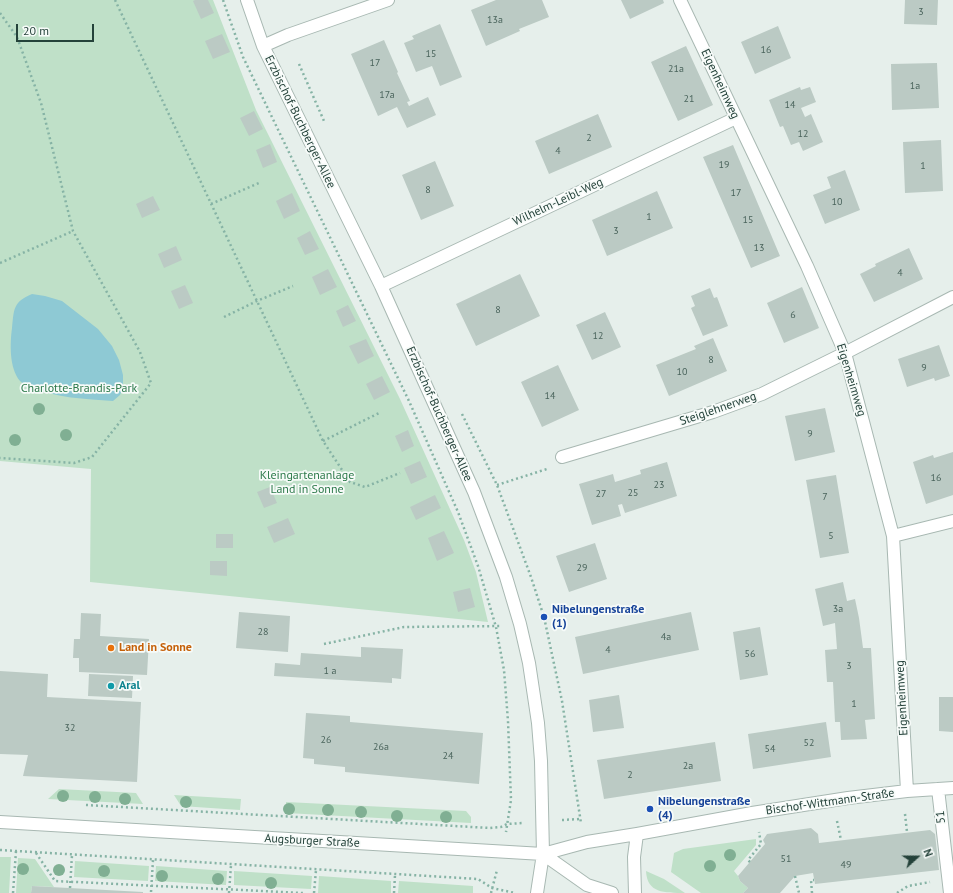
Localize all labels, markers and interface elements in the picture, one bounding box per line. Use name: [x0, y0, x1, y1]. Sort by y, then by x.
house number: 3: [918, 6, 924, 18]
house number: 13a: [487, 14, 503, 26]
scale bar: [18, 16, 96, 42]
text: 20 m: [23, 23, 49, 38]
house number: 16: [761, 44, 771, 56]
street label: Eigenheimweg: [698, 47, 742, 121]
house number: 15: [426, 48, 436, 60]
street label: Erzbischof-Buchberger-Allee: [261, 53, 339, 191]
house number: 17: [370, 57, 380, 69]
house number: 21a: [668, 63, 684, 75]
house number: 1a: [910, 80, 920, 92]
house number: 17a: [379, 89, 395, 101]
house number: 21: [684, 93, 694, 105]
house number: 14: [785, 99, 795, 111]
house number: 12: [798, 128, 808, 140]
house number: 2: [586, 132, 592, 144]
house number: 4: [555, 145, 561, 157]
house number: 19: [719, 159, 729, 171]
house number: 1: [920, 160, 926, 172]
street label: Wilhelm-Leibl-Weg: [511, 175, 605, 229]
house number: 8: [425, 184, 431, 196]
house number: 17: [731, 187, 741, 199]
house number: 10: [832, 196, 842, 208]
house number: 1: [646, 211, 652, 223]
house number: 15: [743, 214, 753, 226]
house number: 3: [613, 225, 619, 237]
house number: 13: [754, 242, 764, 254]
house number: 4: [897, 267, 903, 279]
house number: 8: [495, 304, 501, 316]
house number: 6: [790, 309, 796, 321]
house number: 12: [593, 330, 603, 342]
street label: Eigenheimweg: [833, 342, 869, 418]
street label: Erzbischof-Buchberger-Allee: [403, 344, 475, 484]
house number: 8: [708, 354, 714, 366]
house number: 9: [921, 362, 927, 374]
house number: 10: [677, 366, 687, 378]
park label: Charlotte-Brandis-Park: [21, 382, 137, 396]
street label: Steiglehnerweg: [678, 389, 758, 429]
house number: 14: [545, 390, 555, 402]
house number: 9: [807, 428, 813, 440]
park label: Kleingartenanlage Land in Sonne: [260, 469, 354, 497]
house number: 16: [931, 472, 941, 484]
house number: 23: [654, 479, 664, 491]
house number: 25: [628, 487, 638, 499]
house number: 27: [596, 488, 606, 500]
house number: 7: [822, 491, 828, 503]
house number: 5: [828, 530, 834, 542]
house number: 29: [577, 562, 587, 574]
place label: Nibelungenstraße (1): [552, 603, 644, 631]
house number: 3a: [833, 603, 843, 615]
marker: Nibelungenstraße (1): [539, 612, 549, 622]
house number: 28: [258, 626, 268, 638]
house number: 4a: [661, 631, 671, 643]
place label: Land in Sonne: [119, 641, 192, 655]
marker: Land in Sonne: [106, 643, 116, 653]
house number: 4: [605, 644, 611, 656]
house number: 56: [745, 648, 755, 660]
house number: 3: [846, 660, 852, 672]
street label: Eigenheimweg: [893, 660, 911, 736]
house number: 1 a: [323, 665, 337, 677]
place label: Aral: [119, 679, 140, 693]
marker: Aral: [106, 681, 116, 691]
house number: 1: [851, 698, 857, 710]
house number: 32: [65, 722, 75, 734]
house number: 26: [321, 734, 331, 746]
house number: 52: [804, 737, 814, 749]
house number: 26a: [373, 741, 389, 753]
house number: 54: [765, 743, 775, 755]
house number: 24: [443, 750, 453, 762]
house number: 2a: [683, 760, 693, 772]
house number: 2: [627, 769, 633, 781]
street label: Bischof-Wittmann-Straße: [765, 786, 895, 818]
place label: Nibelungenstraße (4): [658, 795, 750, 823]
marker: Nibelungenstraße (4): [645, 804, 655, 814]
street label: 51: [933, 810, 949, 824]
street label: Augsburger Straße: [264, 831, 360, 851]
north arrow: [897, 837, 937, 877]
text: N: [920, 847, 936, 859]
house number: 51: [781, 853, 791, 865]
house number: 49: [841, 859, 851, 871]

